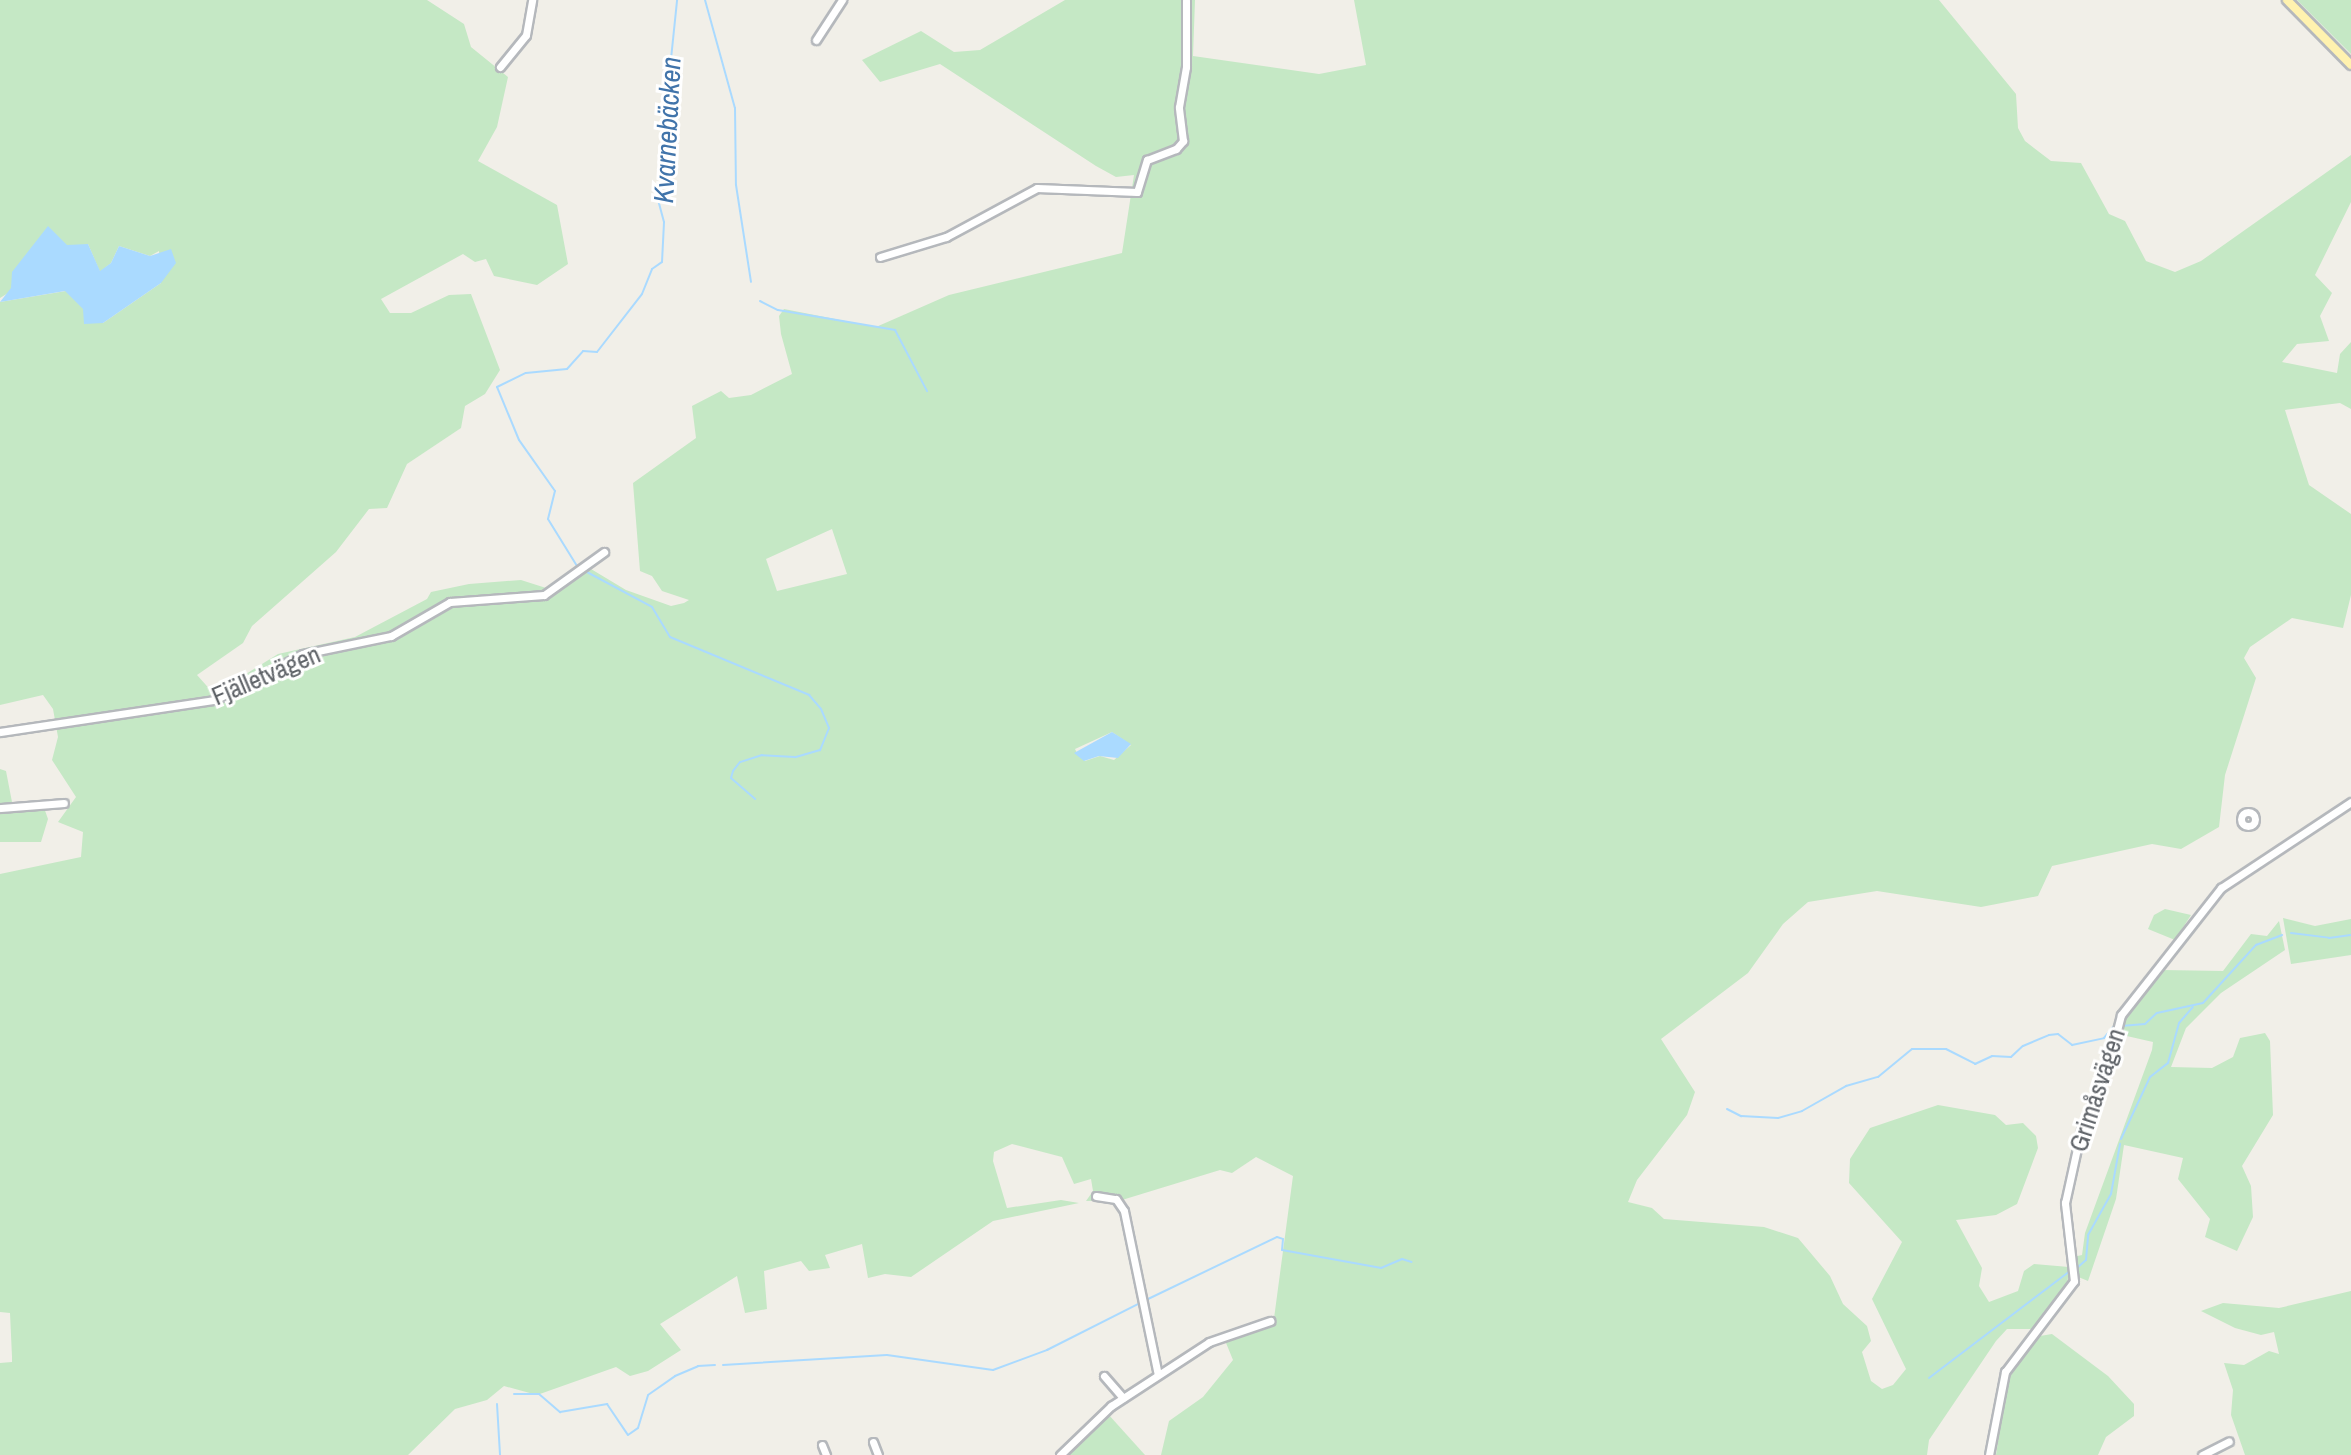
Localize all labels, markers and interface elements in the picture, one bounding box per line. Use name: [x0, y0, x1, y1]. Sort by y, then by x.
water label: Kvarnebäcken: [646, 56, 688, 204]
street label: Fjälletvägen: [207, 638, 325, 712]
street label: Grimåsvägen: [2062, 1024, 2132, 1156]

